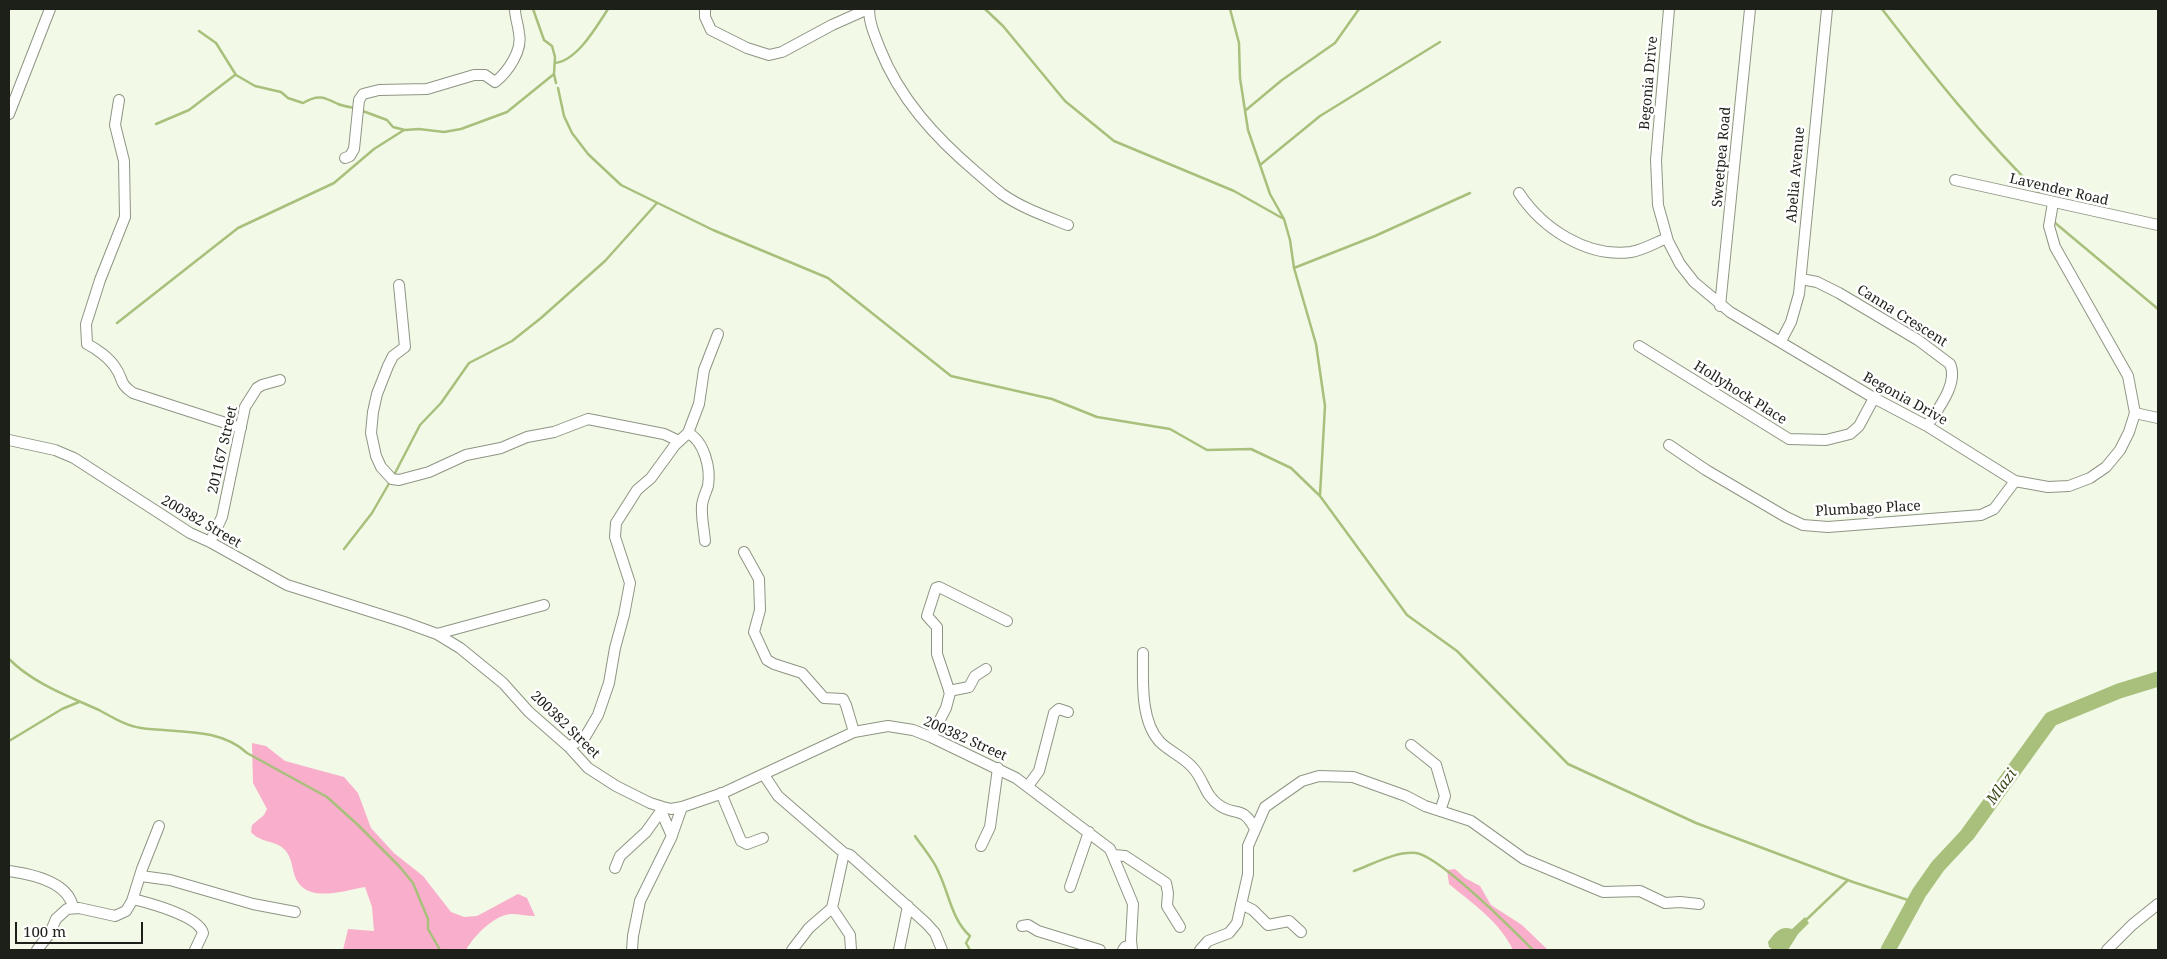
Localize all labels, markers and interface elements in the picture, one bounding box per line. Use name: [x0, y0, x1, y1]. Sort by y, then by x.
street label: Begonia Drive: [1637, 35, 1661, 131]
street label: Sweetpea Road: [1709, 106, 1735, 208]
street label: Abelia Avenue: [1783, 126, 1809, 224]
street label: Lavender Road: [2008, 170, 2110, 210]
street label: Canna Crescent: [1854, 281, 1950, 351]
street label: Hollyhock Place: [1690, 358, 1790, 428]
street label: Begonia Drive: [1860, 369, 1950, 429]
street label: 201167 Street: [205, 404, 241, 496]
street label: 200382 Street: [158, 492, 244, 552]
street label: Plumbago Place: [1815, 498, 1921, 520]
street label: 200382 Street: [527, 688, 603, 762]
street label: 200382 Street: [921, 713, 1009, 765]
water label: Mlazi: [1983, 766, 2021, 808]
scale bar: [18, 912, 145, 944]
text: 100 m: [23, 921, 66, 941]

